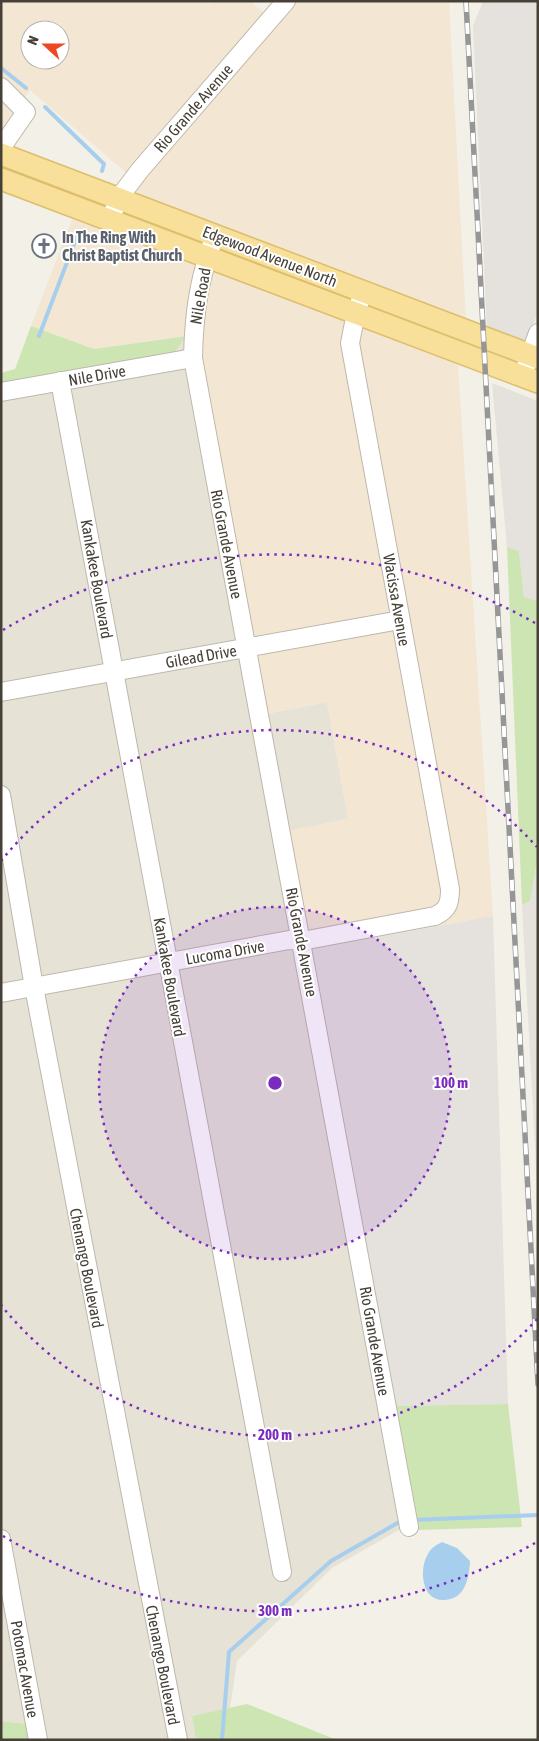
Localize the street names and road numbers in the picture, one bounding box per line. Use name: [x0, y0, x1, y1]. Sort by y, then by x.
street label: Rio Grande Avenue: [150, 60, 236, 156]
street label: Edgewood Avenue North: [200, 222, 340, 291]
street label: Nile Road: [186, 266, 214, 326]
street label: Nile Drive: [67, 361, 127, 389]
street label: Rio Grande Avenue: [208, 488, 246, 600]
street label: Kankakee Boulevard: [78, 518, 116, 640]
street label: Wacissa Avenue: [380, 552, 414, 648]
street label: Gilead Drive: [164, 641, 238, 671]
street label: Rio Grande Avenue: [283, 886, 321, 998]
street label: Kankakee Boulevard: [151, 916, 189, 1038]
street label: Lucoma Drive: [184, 936, 266, 968]
street label: Chenango Boulevard: [66, 1207, 107, 1330]
street label: Rio Grande Avenue: [357, 1285, 393, 1397]
street label: Chenango Boulevard: [142, 1604, 183, 1727]
street label: Potomac Avenue: [8, 1619, 42, 1719]

